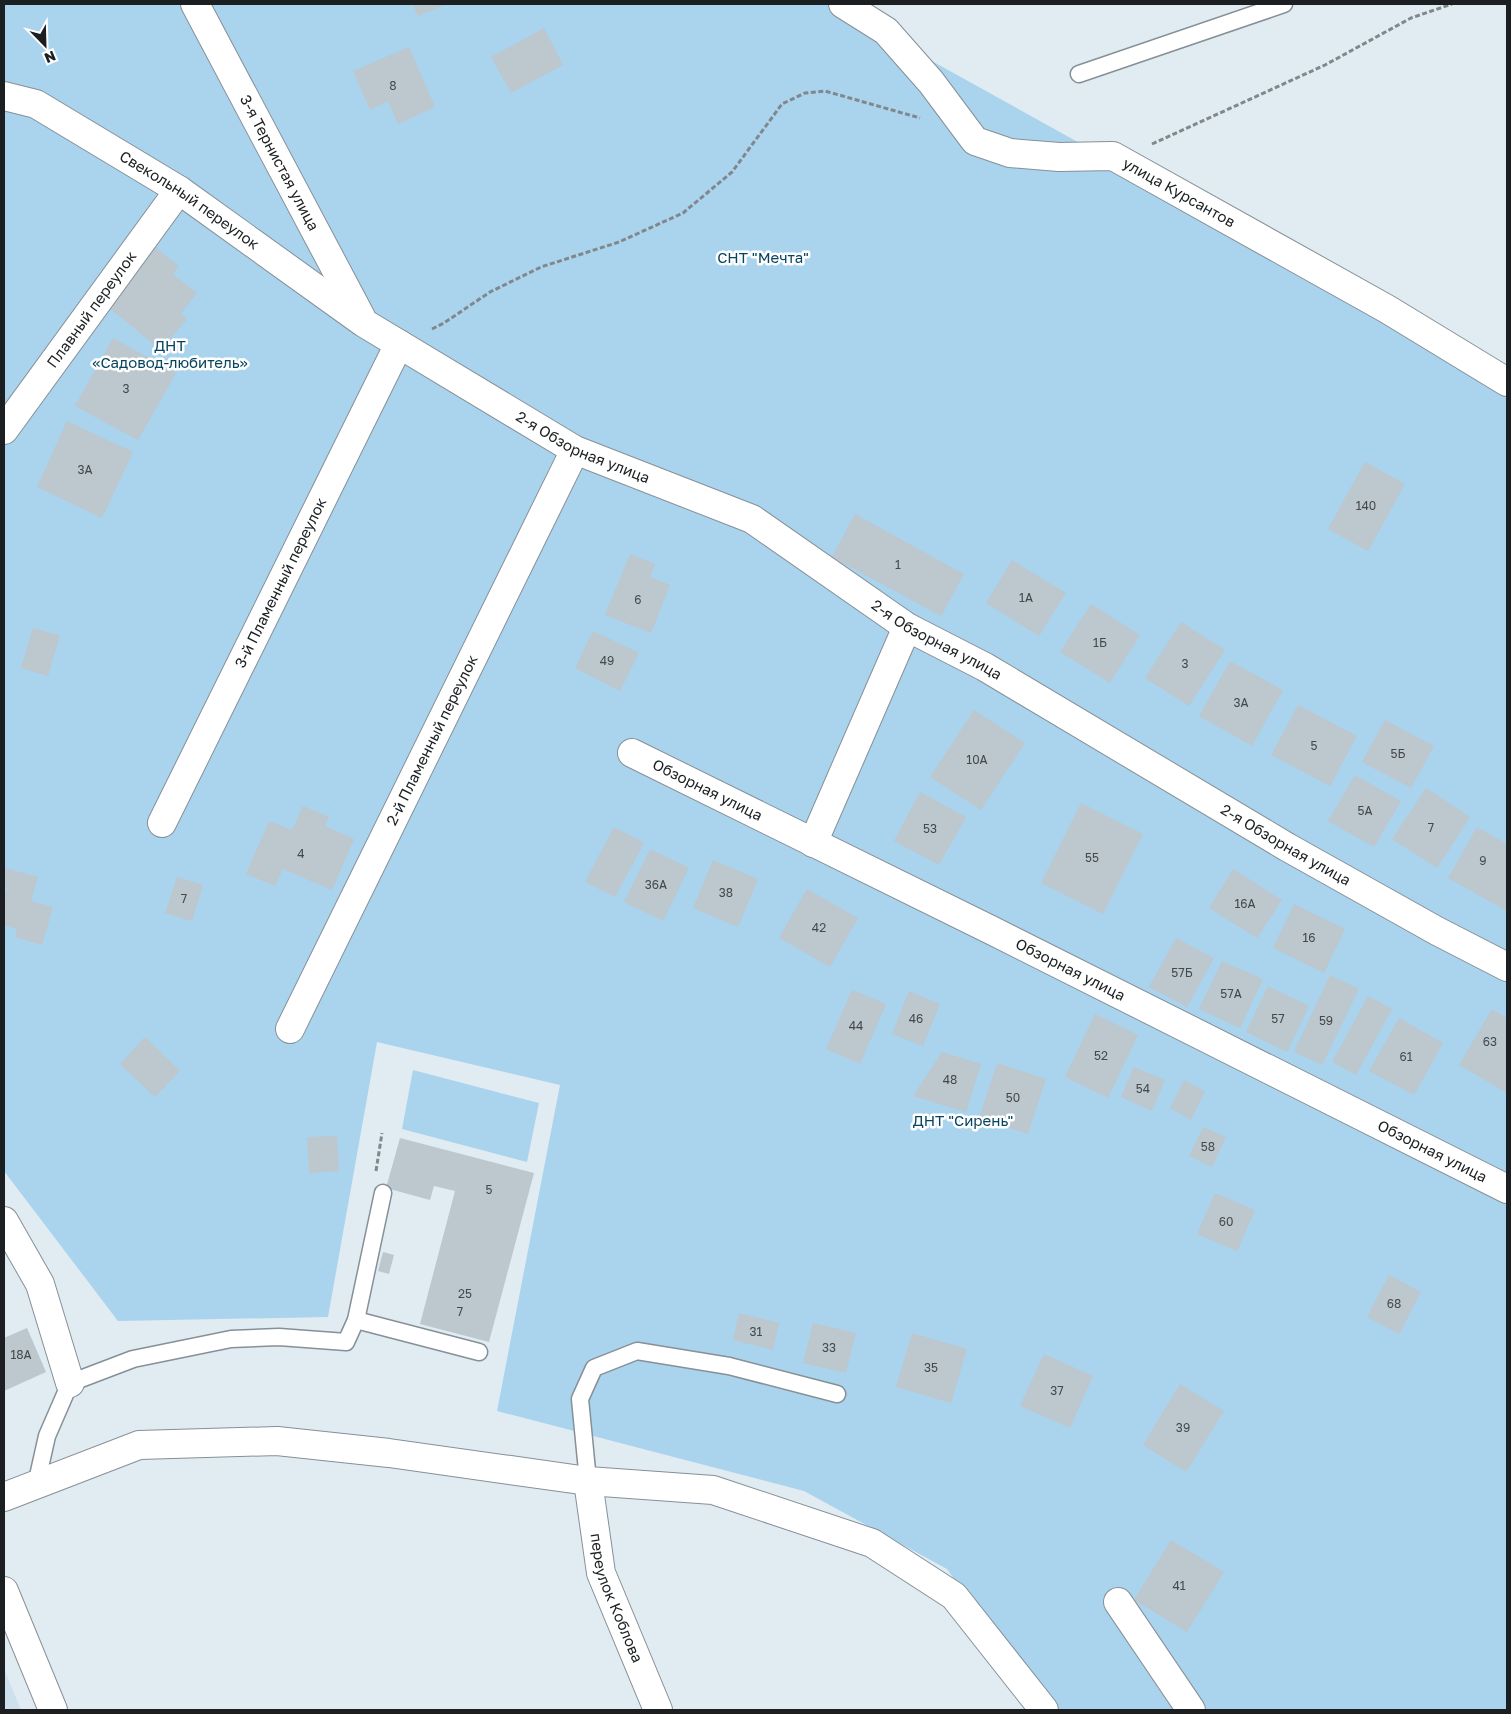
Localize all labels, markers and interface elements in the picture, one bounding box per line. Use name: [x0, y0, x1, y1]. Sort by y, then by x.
north arrow: [20, 20, 70, 70]
text: N: [42, 48, 58, 67]
house number: 8: [389, 78, 397, 93]
street label: 3-я Тернистая улица: [237, 92, 324, 233]
street label: Свекольный переулок: [117, 146, 263, 253]
street label: улица Курсантов: [1120, 153, 1239, 230]
street label: Плавный переулок: [42, 247, 140, 371]
park label: СНТ "Мечта": [717, 248, 809, 266]
park label: ДНТ «Садовод-любитель»: [92, 336, 248, 371]
house number: 3: [122, 381, 130, 396]
street label: 2-я Обзорная улица: [513, 407, 653, 486]
house number: 3А: [77, 462, 93, 477]
street label: 3-й Пламенный переулок: [230, 494, 330, 670]
house number: 140: [1356, 498, 1376, 513]
house number: 1: [895, 557, 901, 572]
house number: 1А: [1019, 590, 1033, 605]
house number: 6: [634, 592, 642, 607]
street label: 2-я Обзорная улица: [869, 595, 1006, 683]
house number: 1Б: [1093, 635, 1107, 650]
street label: 2-й Пламенный переулок: [382, 651, 481, 828]
house number: 49: [600, 653, 614, 668]
house number: 3: [1181, 656, 1189, 671]
house number: 3А: [1233, 695, 1249, 710]
house number: 5: [1311, 738, 1318, 753]
house number: 5Б: [1391, 746, 1405, 761]
house number: 10А: [966, 752, 988, 767]
street label: Обзорная улица: [650, 755, 766, 824]
street label: 2-я Обзорная улица: [1218, 800, 1354, 889]
house number: 5А: [1357, 803, 1373, 818]
house number: 7: [1428, 820, 1434, 835]
house number: 53: [923, 821, 937, 836]
house number: 4: [297, 846, 305, 861]
house number: 55: [1085, 850, 1099, 865]
house number: 9: [1479, 853, 1487, 868]
house number: 36А: [645, 877, 667, 892]
house number: 38: [719, 885, 733, 900]
house number: 7: [181, 891, 187, 906]
house number: 16А: [1234, 896, 1256, 911]
house number: 42: [812, 920, 826, 935]
house number: 16: [1302, 930, 1316, 945]
street label: Обзорная улица: [1013, 934, 1128, 1004]
house number: 57Б: [1171, 965, 1193, 980]
house number: 57А: [1220, 986, 1242, 1001]
house number: 46: [909, 1011, 923, 1026]
house number: 57: [1271, 1011, 1285, 1026]
house number: 59: [1319, 1013, 1333, 1028]
house number: 44: [849, 1018, 863, 1033]
house number: 63: [1483, 1034, 1497, 1049]
house number: 52: [1094, 1048, 1108, 1063]
house number: 61: [1399, 1049, 1413, 1064]
house number: 48: [943, 1072, 957, 1087]
house number: 54: [1136, 1081, 1150, 1096]
house number: 50: [1006, 1090, 1020, 1105]
park label: ДНТ "Сирень": [913, 1111, 1013, 1129]
street label: Обзорная улица: [1375, 1116, 1490, 1186]
house number: 58: [1201, 1139, 1215, 1154]
house number: 5: [486, 1182, 493, 1197]
house number: 60: [1219, 1214, 1233, 1229]
house number: 25: [458, 1286, 472, 1301]
house number: 68: [1387, 1296, 1401, 1311]
house number: 7: [457, 1304, 463, 1319]
house number: 31: [750, 1324, 763, 1339]
house number: 33: [822, 1340, 836, 1355]
house number: 18А: [10, 1347, 32, 1362]
house number: 35: [924, 1360, 938, 1375]
house number: 37: [1050, 1383, 1064, 1398]
house number: 39: [1176, 1420, 1190, 1435]
street label: переулок Коблова: [587, 1532, 647, 1665]
house number: 41: [1172, 1578, 1186, 1593]

